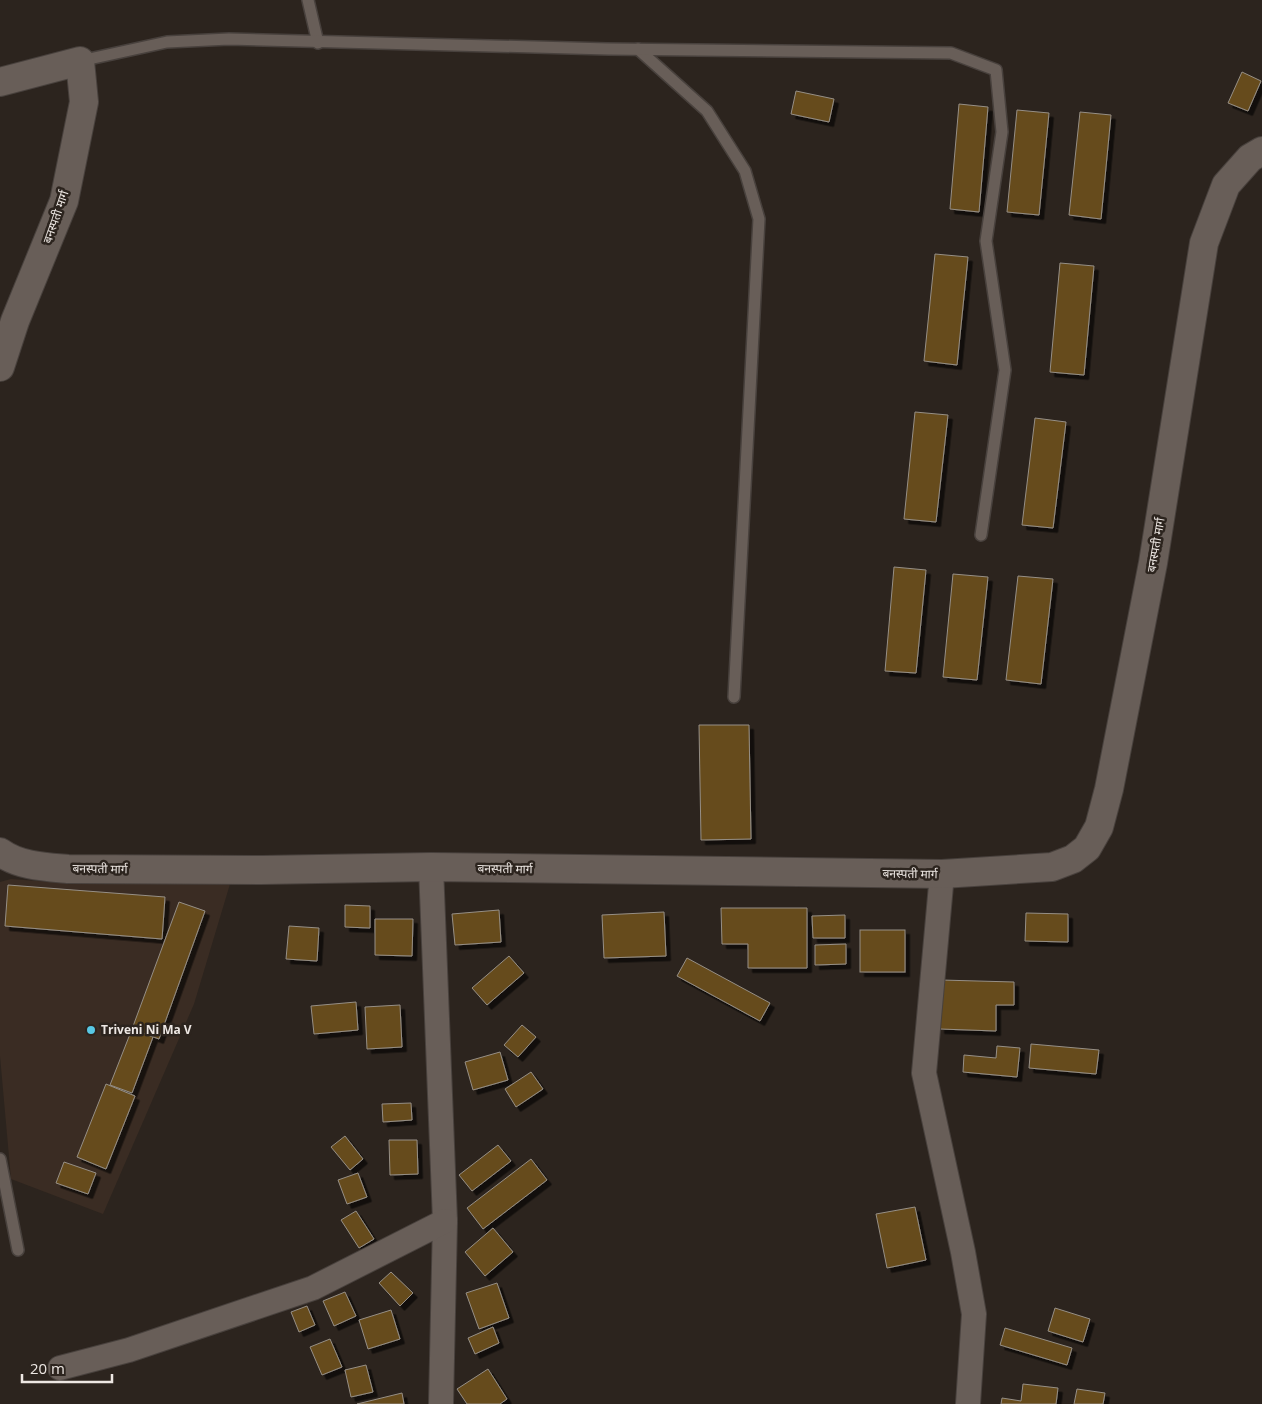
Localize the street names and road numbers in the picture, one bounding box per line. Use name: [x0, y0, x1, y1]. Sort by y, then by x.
street label: बनस्पती मार्ग: [39, 187, 73, 246]
street label: बनस्पती मार्ग: [1142, 515, 1169, 574]
street label: बनस्पती मार्ग: [72, 860, 129, 877]
street label: बनस्पती मार्ग: [477, 860, 534, 877]
street label: बनस्पती मार्ग: [882, 865, 939, 882]

